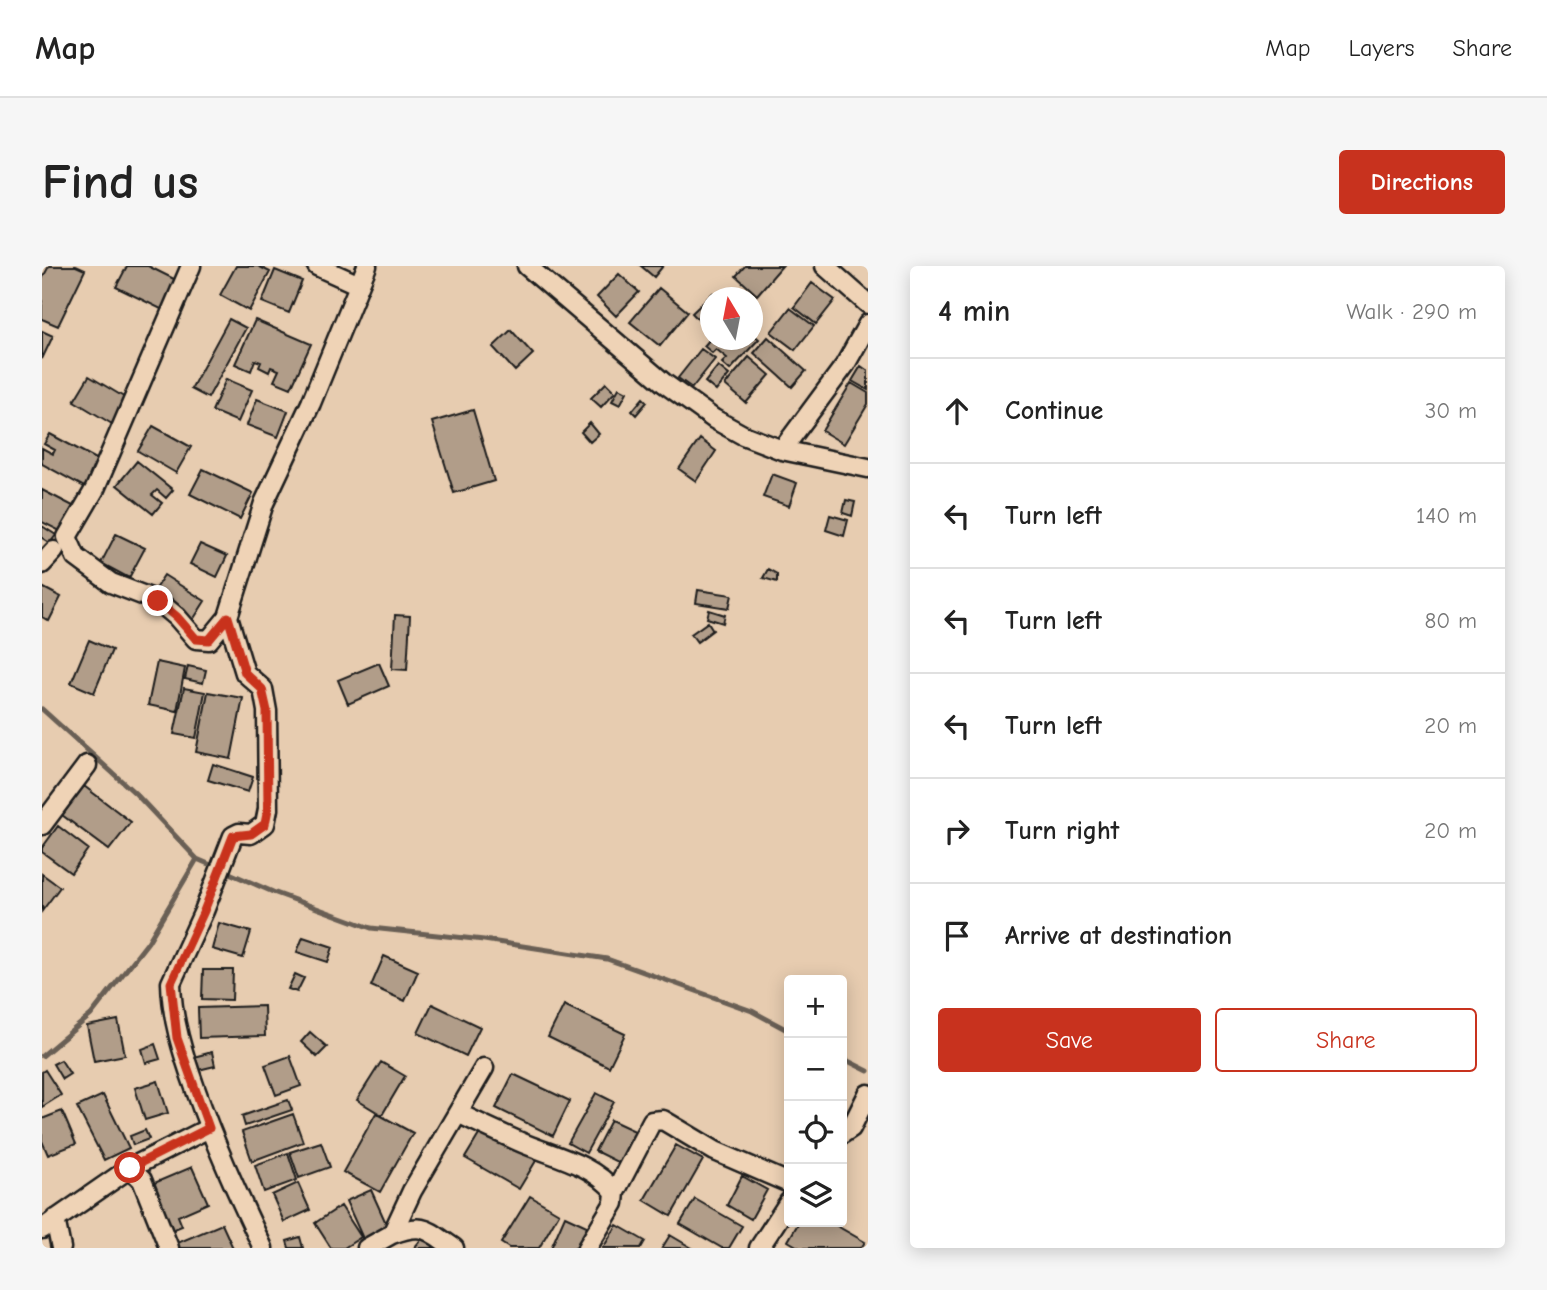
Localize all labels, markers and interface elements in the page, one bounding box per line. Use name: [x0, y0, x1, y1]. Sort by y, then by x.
text: Map: [35, 29, 96, 67]
text: Map: [1265, 34, 1311, 62]
text: Layers: [1349, 34, 1414, 62]
text: Share: [1452, 34, 1512, 62]
button: Directions: [1339, 150, 1505, 214]
text: Find us: [42, 154, 198, 210]
north arrow: [700, 287, 763, 350]
text: 4 min: [938, 294, 1010, 329]
text: Walk · 290 m: [1346, 298, 1477, 325]
icon: ahead: [938, 392, 976, 430]
text: Continue: [1005, 396, 1103, 426]
text: 30 m: [1425, 397, 1477, 424]
icon: left: [938, 497, 976, 535]
text: Turn left: [1005, 501, 1102, 531]
text: 140 m: [1416, 502, 1477, 529]
route end: [142, 585, 173, 616]
icon: left: [938, 602, 976, 640]
text: Turn left: [1005, 606, 1102, 636]
text: 80 m: [1424, 607, 1477, 634]
icon: left: [938, 707, 976, 745]
text: Turn left: [1005, 711, 1102, 741]
text: 20 m: [1424, 712, 1477, 739]
icon: right: [938, 812, 976, 850]
text: Turn right: [1005, 816, 1119, 846]
text: 20 m: [1424, 817, 1477, 844]
icon: arrive: [938, 917, 976, 955]
text: Arrive at destination: [1005, 921, 1232, 951]
map controls: [784, 975, 847, 1227]
button: +: [784, 975, 847, 1038]
button: Save: [938, 1008, 1201, 1072]
button: Share: [1215, 1008, 1477, 1072]
button: −: [784, 1038, 847, 1101]
button: locate: [784, 1101, 847, 1164]
route start: [114, 1152, 145, 1183]
button: layers: [784, 1164, 847, 1227]

